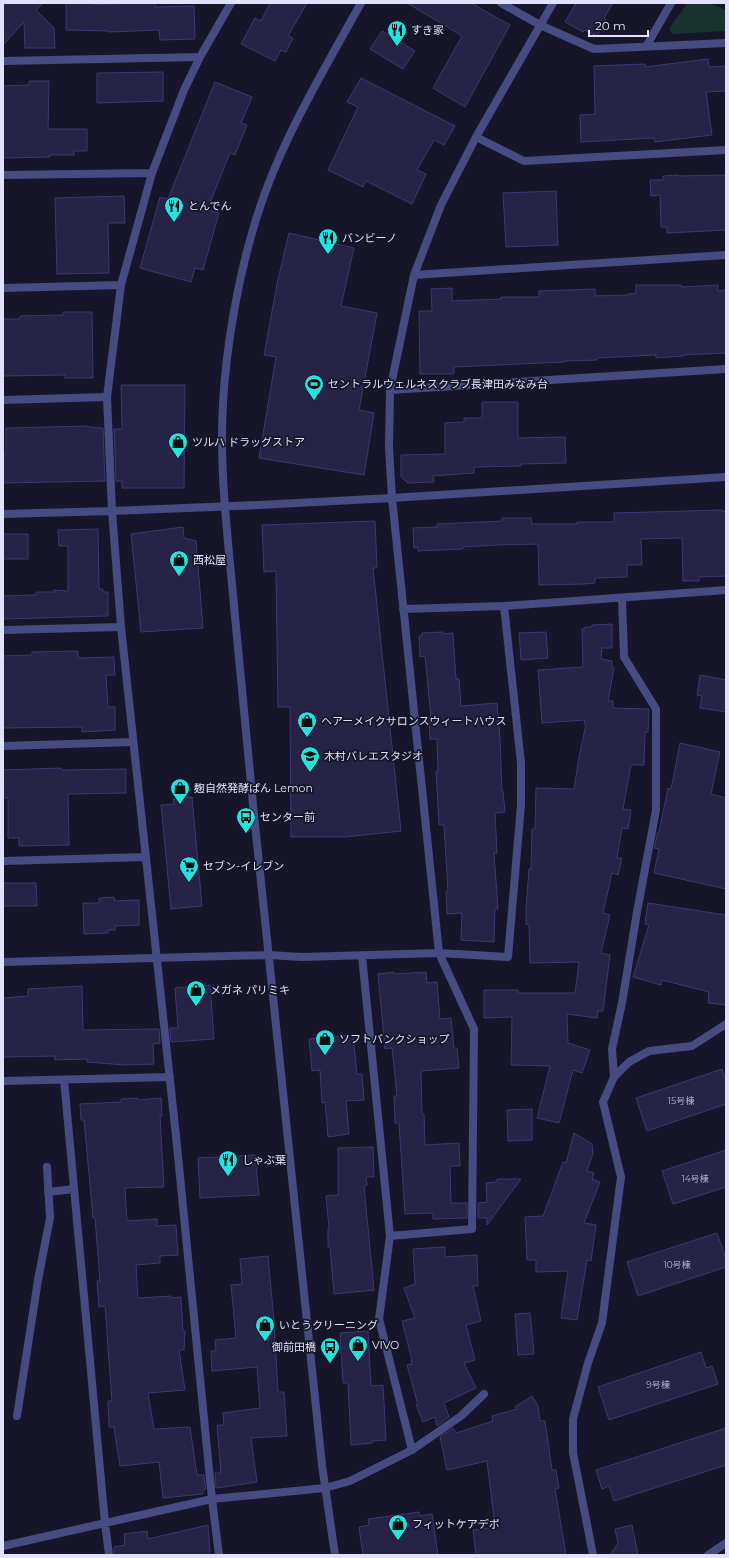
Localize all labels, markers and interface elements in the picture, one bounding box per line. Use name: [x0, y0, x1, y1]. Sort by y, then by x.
scale bar: [589, 12, 648, 38]
text: 20 m: [595, 18, 626, 33]
restaurant icon: すき家: [386, 19, 408, 47]
place label: すき家: [411, 23, 444, 37]
restaurant icon: とんでん: [163, 195, 185, 223]
place label: とんでん: [188, 199, 231, 213]
restaurant icon: バンビーノ: [317, 227, 339, 255]
place label: バンビーノ: [342, 231, 397, 245]
sports icon: セントラルウェルネスクラブ長津田みなみ台: [303, 373, 325, 401]
place label: セントラルウェルネスクラブ長津田みなみ台: [328, 377, 548, 391]
shop icon: ツルハ ドラッグストア: [167, 431, 189, 459]
place label: ツルハ ドラッグストア: [192, 435, 305, 449]
shop icon: 西松屋: [168, 549, 190, 577]
place label: 西松屋: [193, 553, 226, 567]
shop icon: ヘアーメイクサロンスウィートハウス: [296, 710, 318, 738]
place label: ヘアーメイクサロンスウィートハウス: [321, 714, 506, 728]
school or university icon: 木村バレエスタジオ: [299, 745, 321, 773]
place label: 木村バレエスタジオ: [324, 749, 423, 763]
shop icon: 麹自然発酵ぱん Lemon: [169, 777, 191, 805]
place label: 麹自然発酵ぱん Lemon: [194, 781, 313, 795]
bus stop icon: センター前: [235, 806, 257, 834]
place label: センター前: [260, 810, 315, 824]
supermarket icon: セブン-イレブン: [178, 855, 200, 883]
place label: セブン-イレブン: [203, 859, 284, 873]
shop icon: メガネ パリミキ: [185, 979, 207, 1007]
place label: メガネ パリミキ: [210, 983, 290, 997]
shop icon: ソフトバンクショップ: [314, 1028, 336, 1056]
place label: ソフトバンクショップ: [339, 1032, 450, 1046]
house number: 15号棟: [668, 1095, 695, 1106]
restaurant icon: しゃぶ葉: [217, 1149, 239, 1177]
place label: しゃぶ葉: [242, 1153, 286, 1167]
house number: 14号棟: [681, 1173, 710, 1184]
house number: 10号棟: [663, 1259, 692, 1270]
shop icon: いとうクリーニング: [254, 1314, 276, 1342]
place label: いとうクリーニング: [279, 1318, 378, 1332]
shop icon: VIVO: [347, 1334, 369, 1362]
bus stop icon: 御前田橋: [319, 1336, 341, 1364]
place label: VIVO: [372, 1338, 399, 1352]
place label: 御前田橋: [271, 1340, 316, 1354]
house number: 9号棟: [646, 1379, 671, 1390]
shop icon: フィットケアデポ: [387, 1513, 409, 1541]
place label: フィットケアデポ: [412, 1517, 500, 1531]

